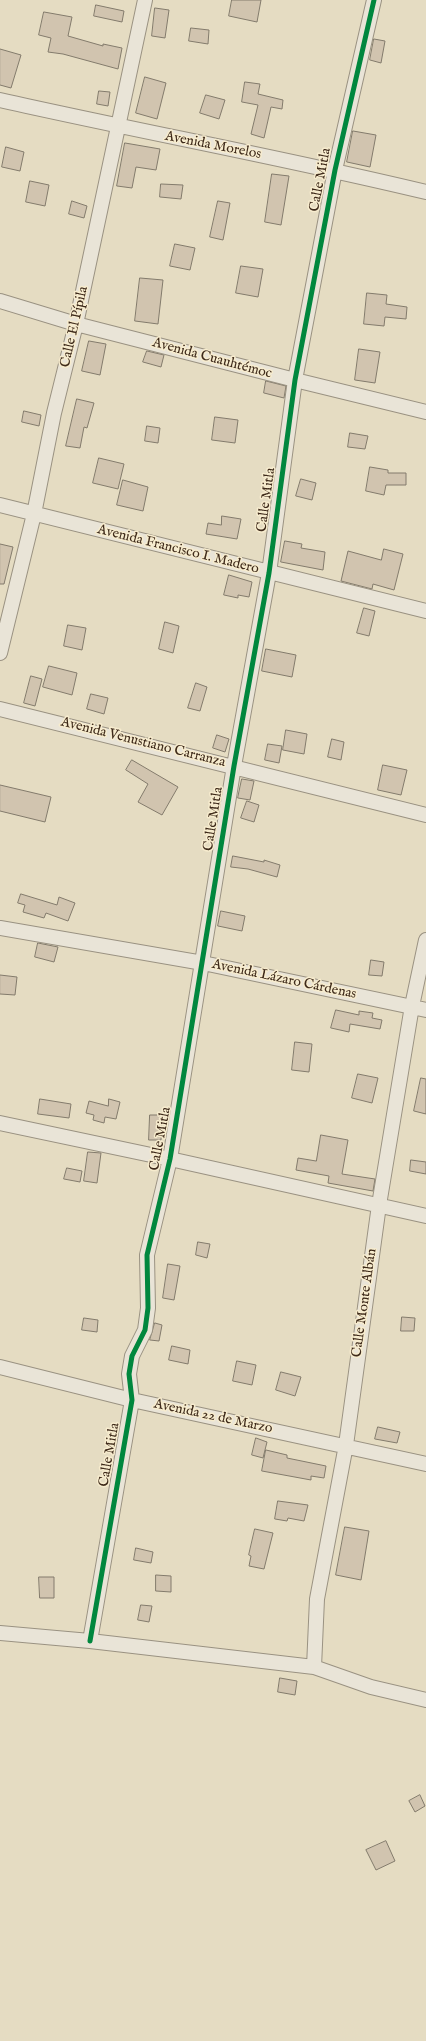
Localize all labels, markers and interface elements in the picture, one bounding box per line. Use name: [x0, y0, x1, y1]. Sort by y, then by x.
street label: Avenida Morelos: [163, 128, 263, 164]
street label: Calle Mitla: [307, 147, 335, 213]
street label: Calle El Pípila: [58, 285, 92, 369]
street label: Avenida Cuauhtémoc: [150, 335, 274, 383]
street label: Calle Mitla: [254, 467, 280, 533]
street label: Avenida Francisco I. Madero: [95, 522, 261, 578]
street label: Avenida Venustiano Carranza: [59, 714, 227, 772]
street label: Calle Mitla: [201, 786, 227, 852]
street label: Avenida Lázaro Cárdenas: [210, 956, 358, 1004]
street label: Calle Mitla: [147, 1106, 175, 1172]
street label: Calle Monte Albán: [349, 1248, 381, 1358]
street label: Avenida 22 de Marzo: [152, 1396, 274, 1438]
street label: Calle Mitla: [96, 1422, 124, 1488]

